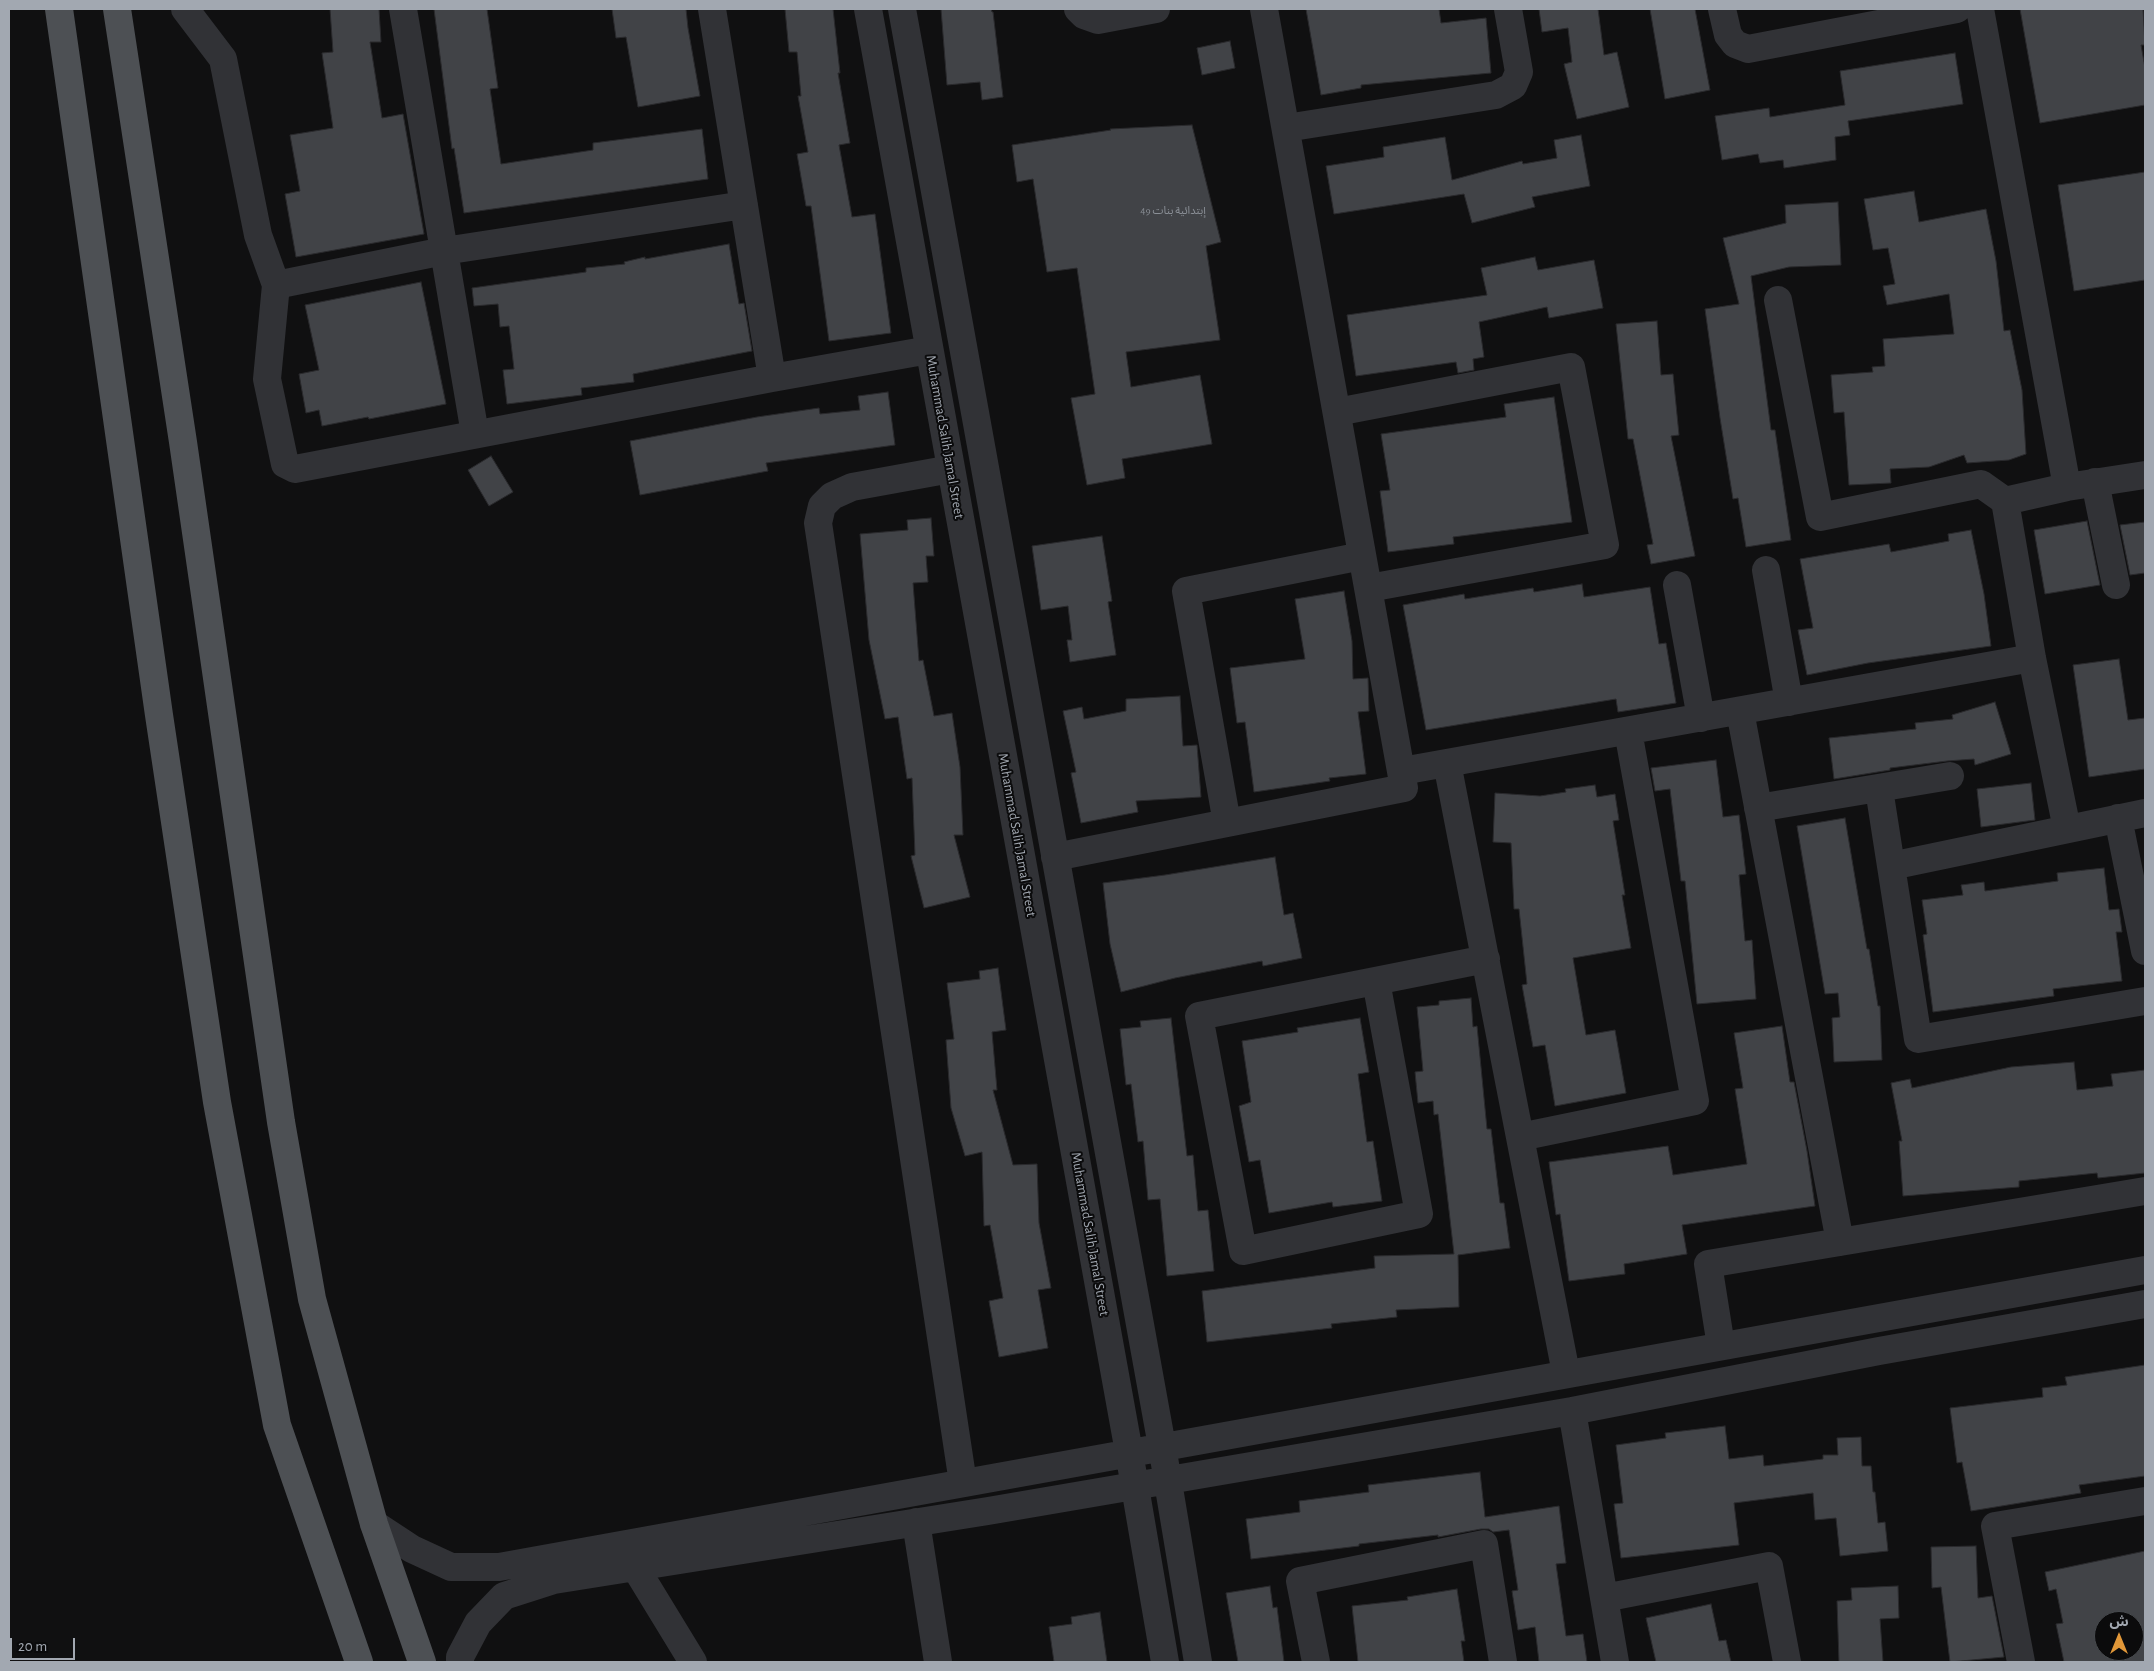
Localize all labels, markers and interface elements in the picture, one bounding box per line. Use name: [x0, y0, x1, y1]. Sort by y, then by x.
house number: 49 إبتدائية بنات: [1140, 204, 1206, 218]
street label: Muhammad Salih Jamal Street: [922, 354, 968, 520]
street label: Muhammad Salih Jamal Street: [994, 752, 1040, 918]
street label: Muhammad Salih Jamal Street: [1067, 1151, 1113, 1317]
north arrow: [2094, 1611, 2144, 1661]
text: ش: [2109, 1615, 2129, 1629]
scale bar: [12, 1628, 78, 1660]
text: 20 m: [18, 1639, 47, 1654]

